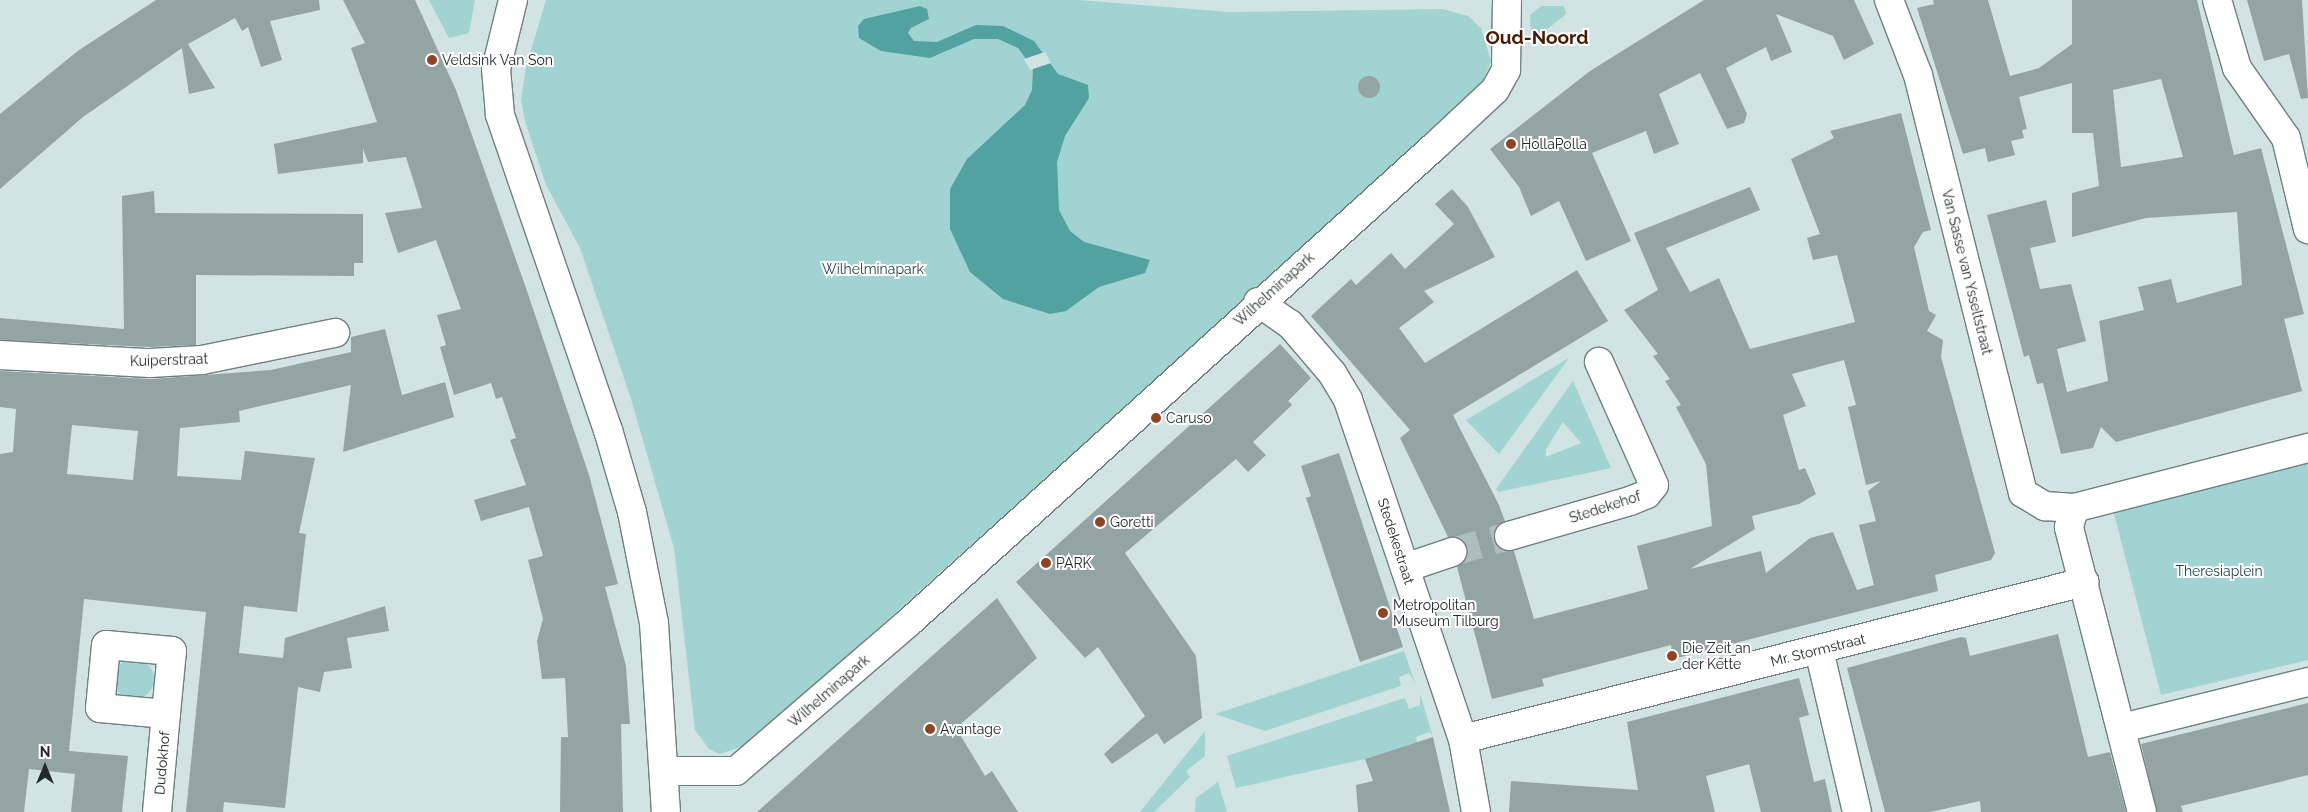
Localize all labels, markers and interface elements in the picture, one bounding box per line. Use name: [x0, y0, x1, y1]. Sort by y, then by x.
district label: Oud-Noord: [1485, 27, 1589, 49]
place label: Veldsink Van Son: [442, 52, 553, 68]
marker: Veldsink Van Son: [426, 54, 438, 66]
place label: HollaPolla: [1521, 136, 1587, 152]
marker: HollaPolla: [1505, 138, 1517, 150]
street label: Van Sasse van Ysseltstraat: [1938, 187, 1996, 357]
street label: Wilhelminapark: [1230, 249, 1318, 329]
park label: Wilhelminapark: [822, 261, 924, 277]
street label: Kuiperstraat: [130, 350, 208, 370]
place label: Caruso: [1166, 410, 1212, 426]
marker: Caruso: [1150, 412, 1162, 424]
street label: Stedekehof: [1567, 488, 1643, 526]
street label: Stedekestraat: [1374, 496, 1418, 586]
place label: Goretti: [1110, 514, 1154, 530]
marker: Goretti: [1094, 516, 1106, 528]
place label: PARK: [1056, 555, 1092, 571]
marker: PARK: [1040, 557, 1052, 569]
park label: Theresiaplein: [2175, 563, 2263, 579]
place label: Metropolitan Museum Tilburg: [1393, 597, 1499, 630]
marker: Metropolitan Museum Tilburg: [1377, 607, 1389, 619]
street label: Mr. Stormstraat: [1769, 630, 1867, 670]
place label: Die Zeit an der Kette: [1682, 640, 1751, 672]
marker: Die Zeit an der Kette: [1666, 650, 1678, 662]
street label: Wilhelminapark: [785, 651, 873, 731]
place label: Avantage: [940, 721, 1001, 737]
marker: Avantage: [924, 723, 936, 735]
street label: Dudokhof: [151, 731, 173, 795]
north arrow: [20, 742, 70, 792]
text: N: [40, 744, 50, 760]

